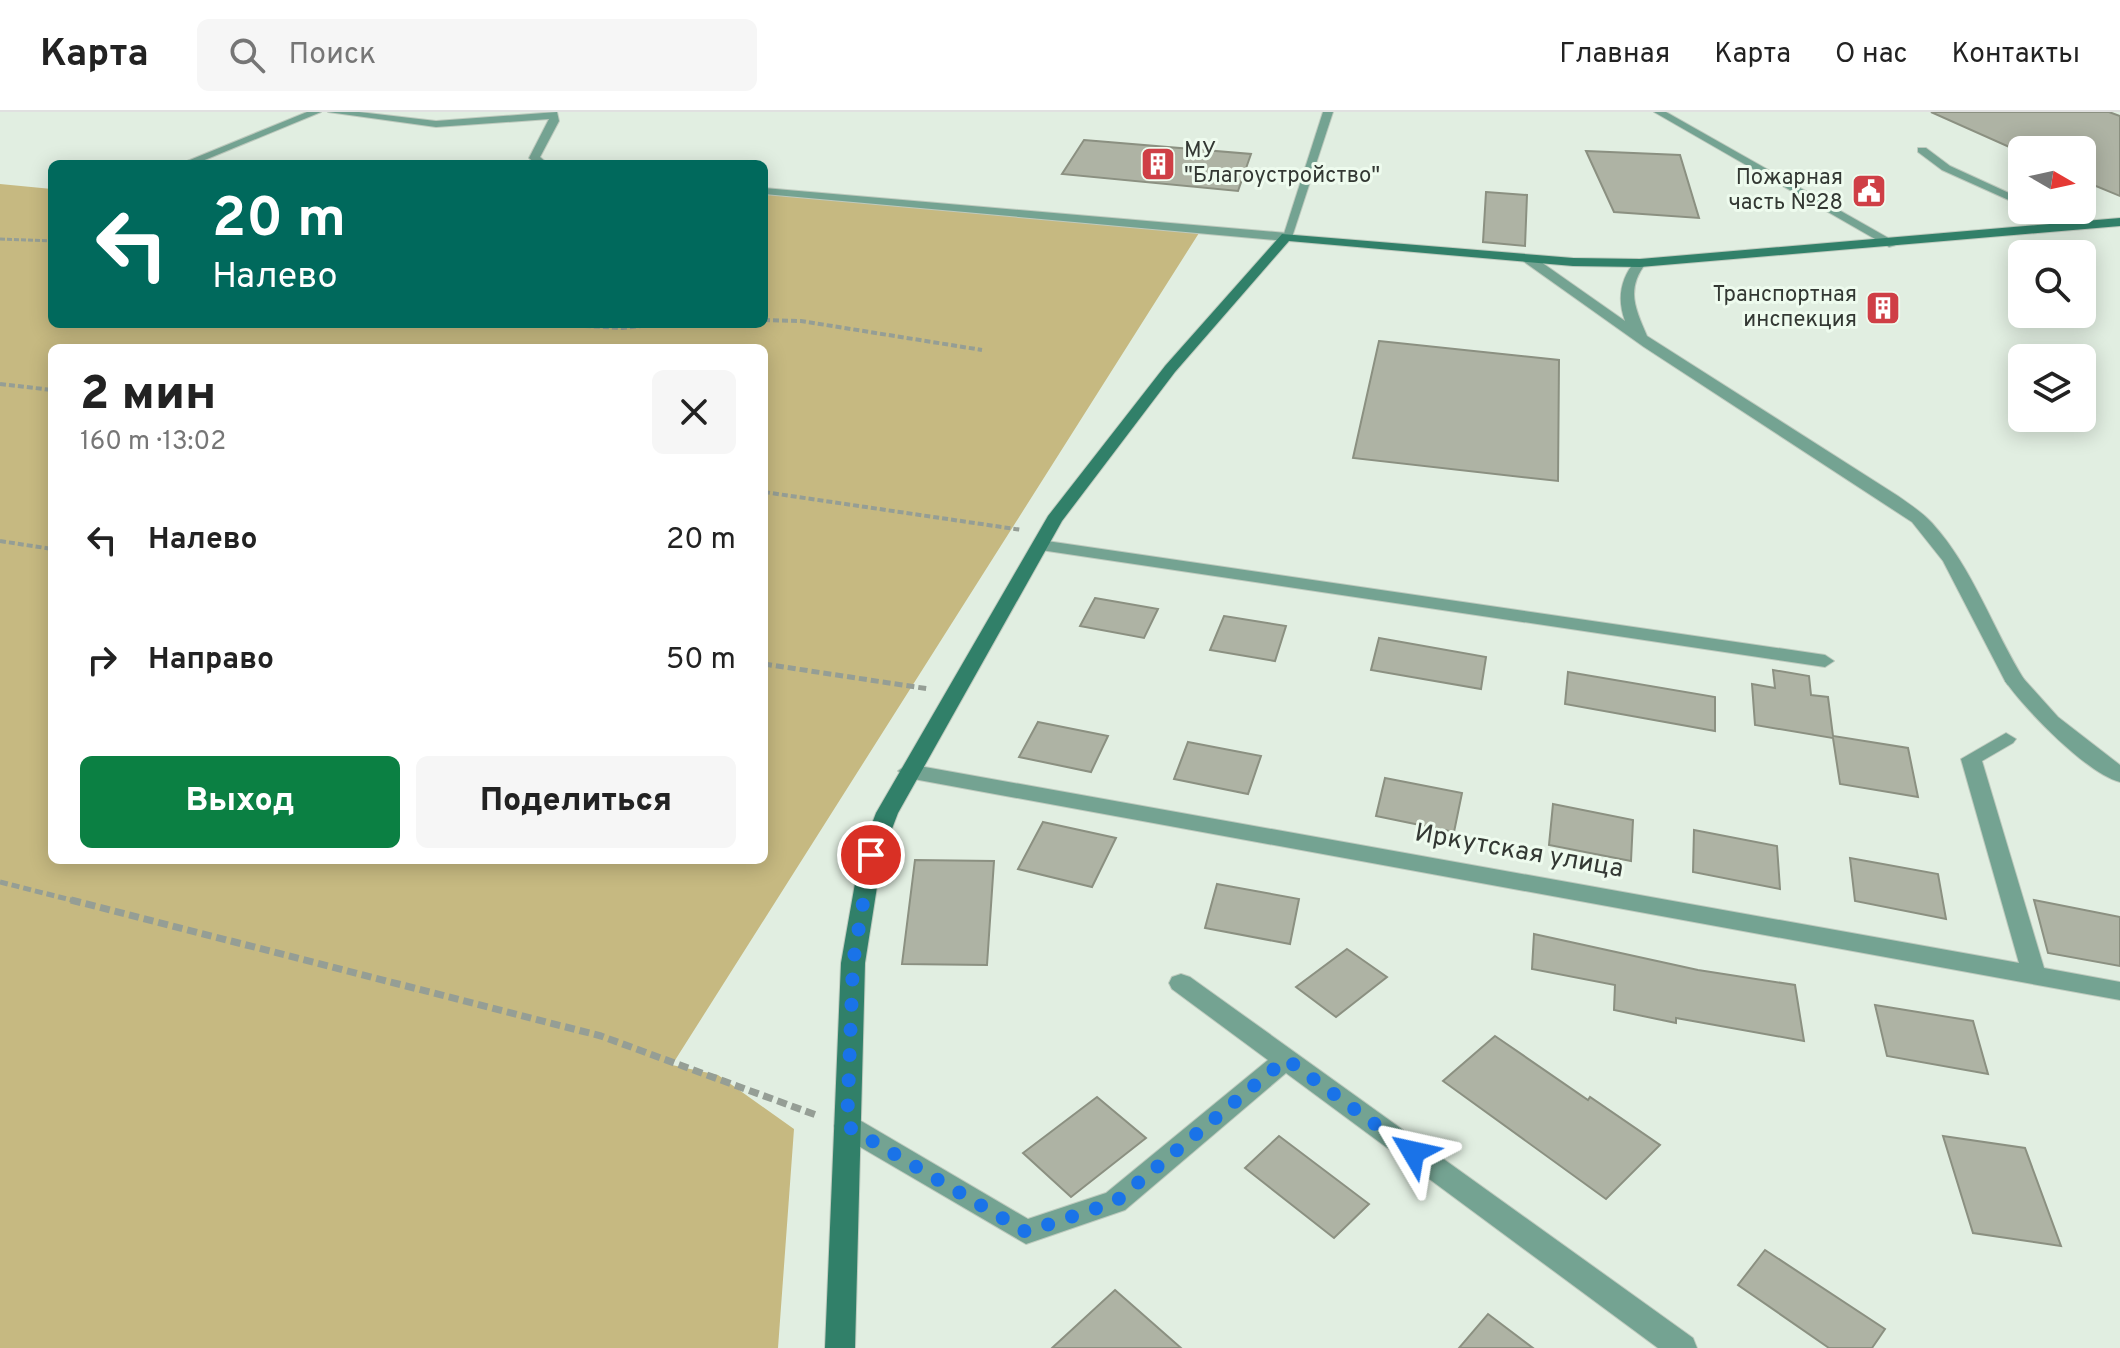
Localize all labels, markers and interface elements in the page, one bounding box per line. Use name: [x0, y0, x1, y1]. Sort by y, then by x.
search box: [197, 19, 757, 91]
text: Карта: [40, 31, 149, 80]
icon: search: [225, 33, 269, 77]
text: Поиск: [289, 37, 376, 74]
text: Главная: [1559, 37, 1670, 73]
text: Карта: [1714, 37, 1791, 73]
text: О нас: [1835, 37, 1908, 73]
text: Контакты: [1952, 37, 2080, 73]
north arrow: [2008, 136, 2096, 224]
map controls: [2008, 136, 2096, 432]
place label: МУ "Благоустройство": [1184, 138, 1380, 190]
building icon: МУ "Благоустройство": [1139, 145, 1177, 183]
place label: Пожарная часть №28: [1728, 165, 1843, 217]
public building icon: Пожарная часть №28: [1850, 172, 1888, 210]
text: 20 m: [212, 186, 346, 256]
icon: left: [80, 192, 184, 296]
button: search: [2008, 240, 2096, 328]
text: Налево: [212, 255, 338, 301]
place label: Транспортная инспекция: [1713, 282, 1857, 334]
building icon: Транспортная инспекция: [1864, 289, 1902, 327]
button: layers: [2008, 344, 2096, 432]
text: 2 мин: [80, 366, 216, 426]
button: close: [652, 370, 736, 454]
text: 160 m · 13:02: [80, 426, 226, 459]
icon: left: [80, 518, 124, 562]
text: Налево: [148, 522, 257, 559]
text: 20 m: [666, 522, 736, 559]
icon: right: [80, 638, 124, 682]
text: Направо: [148, 642, 274, 679]
text: 50 m: [666, 642, 736, 679]
button: Выход: [80, 756, 400, 848]
button: Поделиться: [416, 756, 736, 848]
street label: Иркутская улица: [1412, 817, 1626, 887]
pin: [837, 821, 905, 889]
icon: arrive: [849, 833, 893, 877]
position arrow: [1371, 1110, 1455, 1194]

